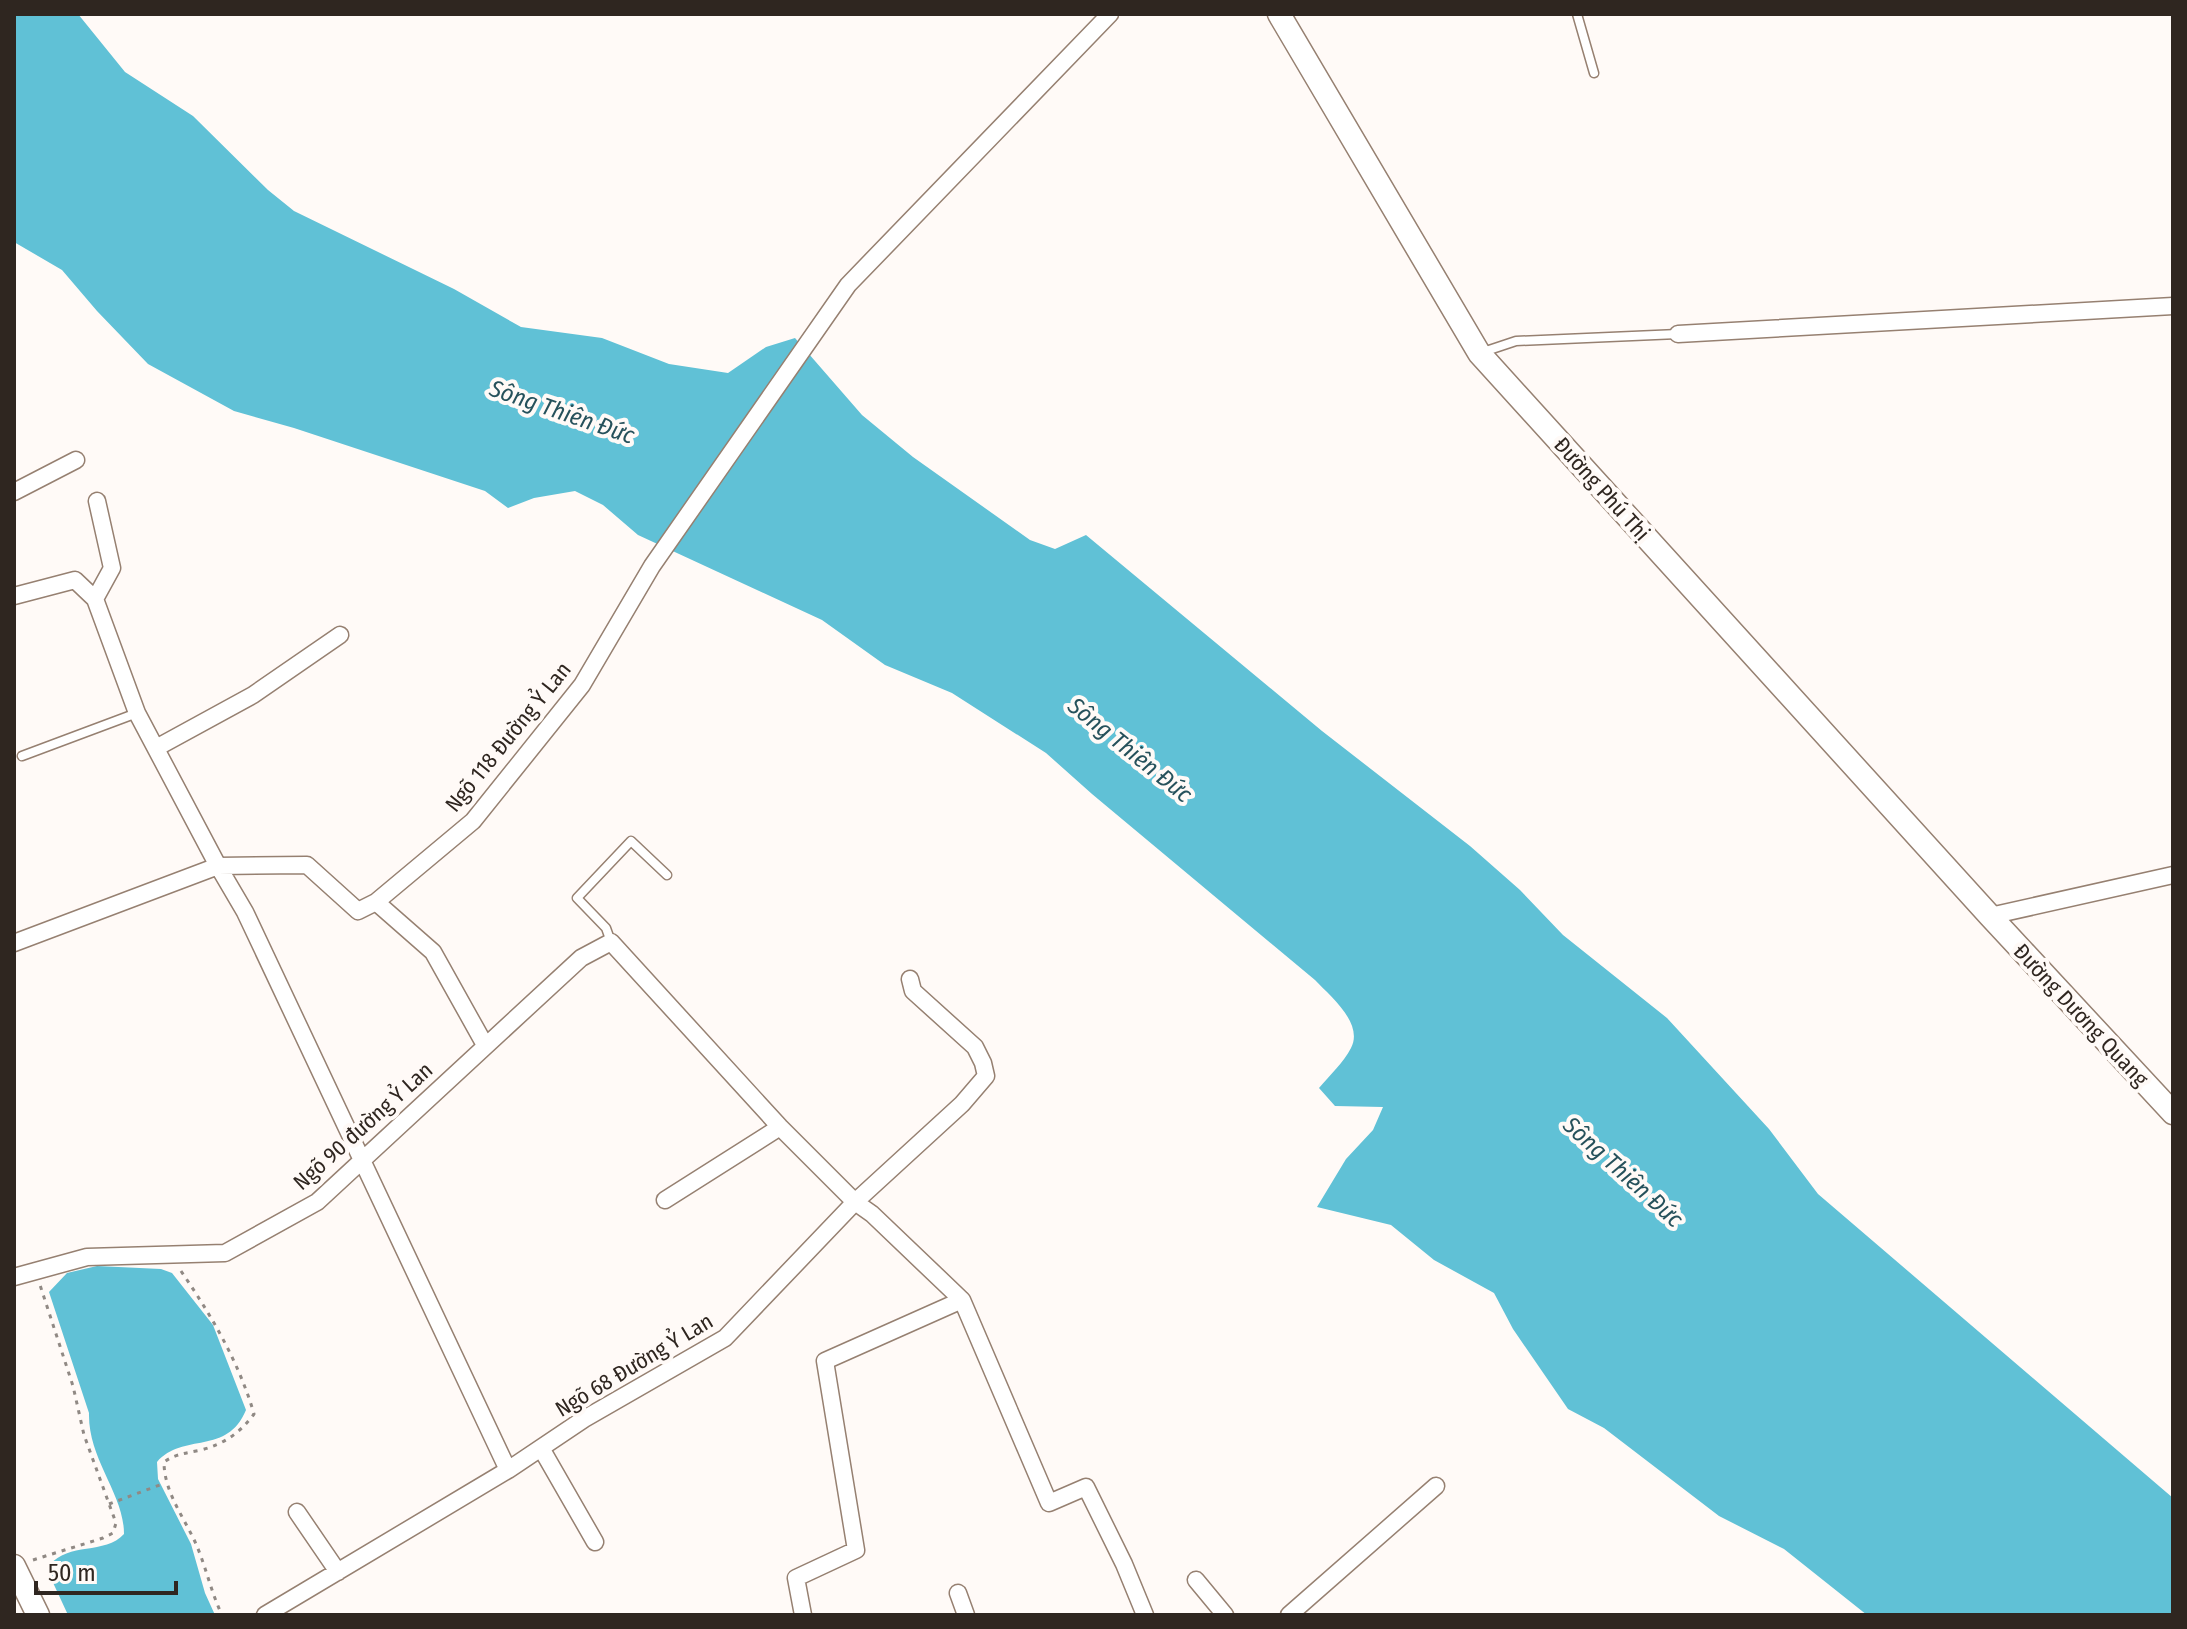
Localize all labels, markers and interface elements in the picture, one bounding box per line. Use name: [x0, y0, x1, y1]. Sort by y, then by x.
water label: Sông Thiên Đức: [485, 374, 639, 450]
street label: Đường Phú Thị: [1548, 431, 1656, 547]
street label: Ngõ 118 Đường Ỷ Lan: [438, 655, 577, 817]
water label: Sông Thiên Đức: [1062, 691, 1198, 809]
street label: Đường Dương Quang: [2008, 938, 2155, 1092]
street label: Ngõ 90 đường Ỷ Lan: [286, 1055, 438, 1196]
water label: Sông Thiên Đức: [1557, 1110, 1689, 1233]
street label: Ngõ 68 Đường Ỷ Lan: [549, 1306, 718, 1423]
scale bar: [36, 1545, 176, 1595]
text: 50 m: [48, 1559, 96, 1587]

